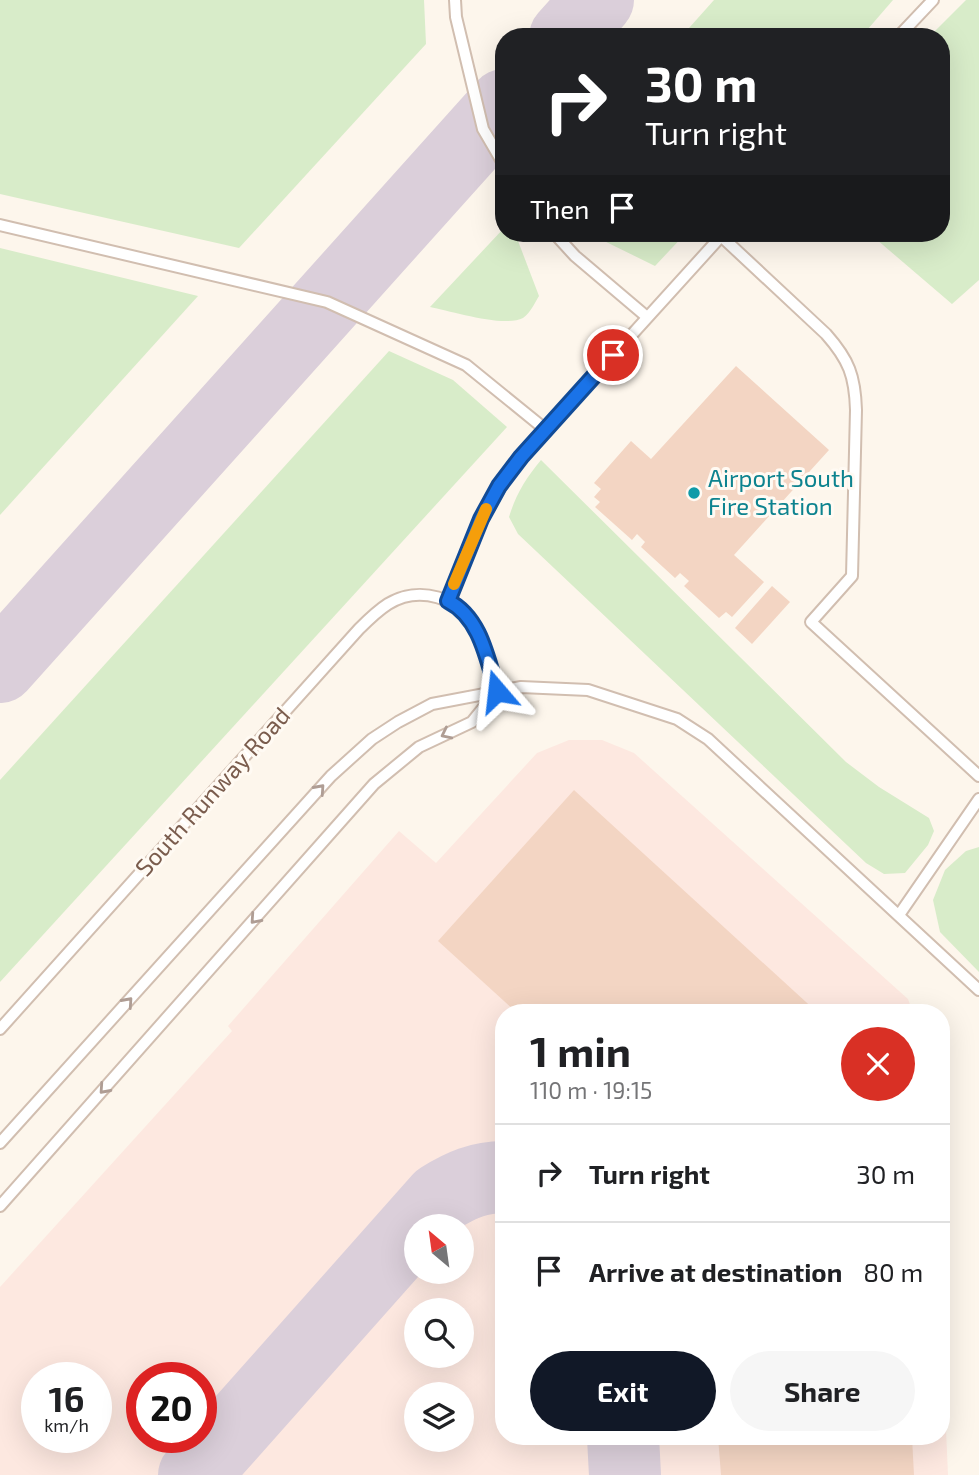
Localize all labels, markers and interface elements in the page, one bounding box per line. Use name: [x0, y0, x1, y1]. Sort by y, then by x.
text: 30 m: [645, 53, 757, 112]
icon: right: [530, 56, 621, 147]
text: Turn right: [645, 113, 787, 151]
icon: arrive: [603, 189, 641, 227]
text: Then: [530, 193, 589, 224]
pin: [583, 325, 643, 385]
icon: arrive: [594, 336, 632, 374]
place label: Airport South Fire Station: [708, 463, 854, 520]
marker: Airport South Fire Station: [686, 485, 702, 501]
position arrow: [460, 654, 534, 728]
street label: South Runway Road: [128, 701, 295, 881]
one-way arrow: [441, 726, 453, 740]
one-way arrow: [312, 784, 324, 797]
one-way arrow: [251, 911, 263, 924]
one-way arrow: [120, 997, 132, 1010]
text: 1 min: [530, 1025, 631, 1075]
button: close: [841, 1027, 915, 1101]
text: 110 m · 19:15: [530, 1076, 652, 1104]
one-way arrow: [99, 1081, 112, 1094]
icon: right: [530, 1154, 568, 1192]
text: Turn right: [589, 1158, 710, 1189]
text: 30 m: [856, 1158, 915, 1189]
north arrow: [404, 1214, 474, 1284]
map controls: [404, 1214, 474, 1452]
icon: arrive: [530, 1252, 568, 1290]
text: Arrive at destination: [589, 1256, 842, 1287]
text: 80 m: [863, 1256, 923, 1287]
button: search: [404, 1298, 474, 1368]
button: Exit: [530, 1351, 716, 1431]
button: Share: [730, 1351, 915, 1431]
speed limit sign: 20: [126, 1362, 217, 1453]
text: 16: [49, 1377, 84, 1419]
button: layers: [404, 1382, 474, 1452]
text: km/h: [44, 1414, 89, 1436]

